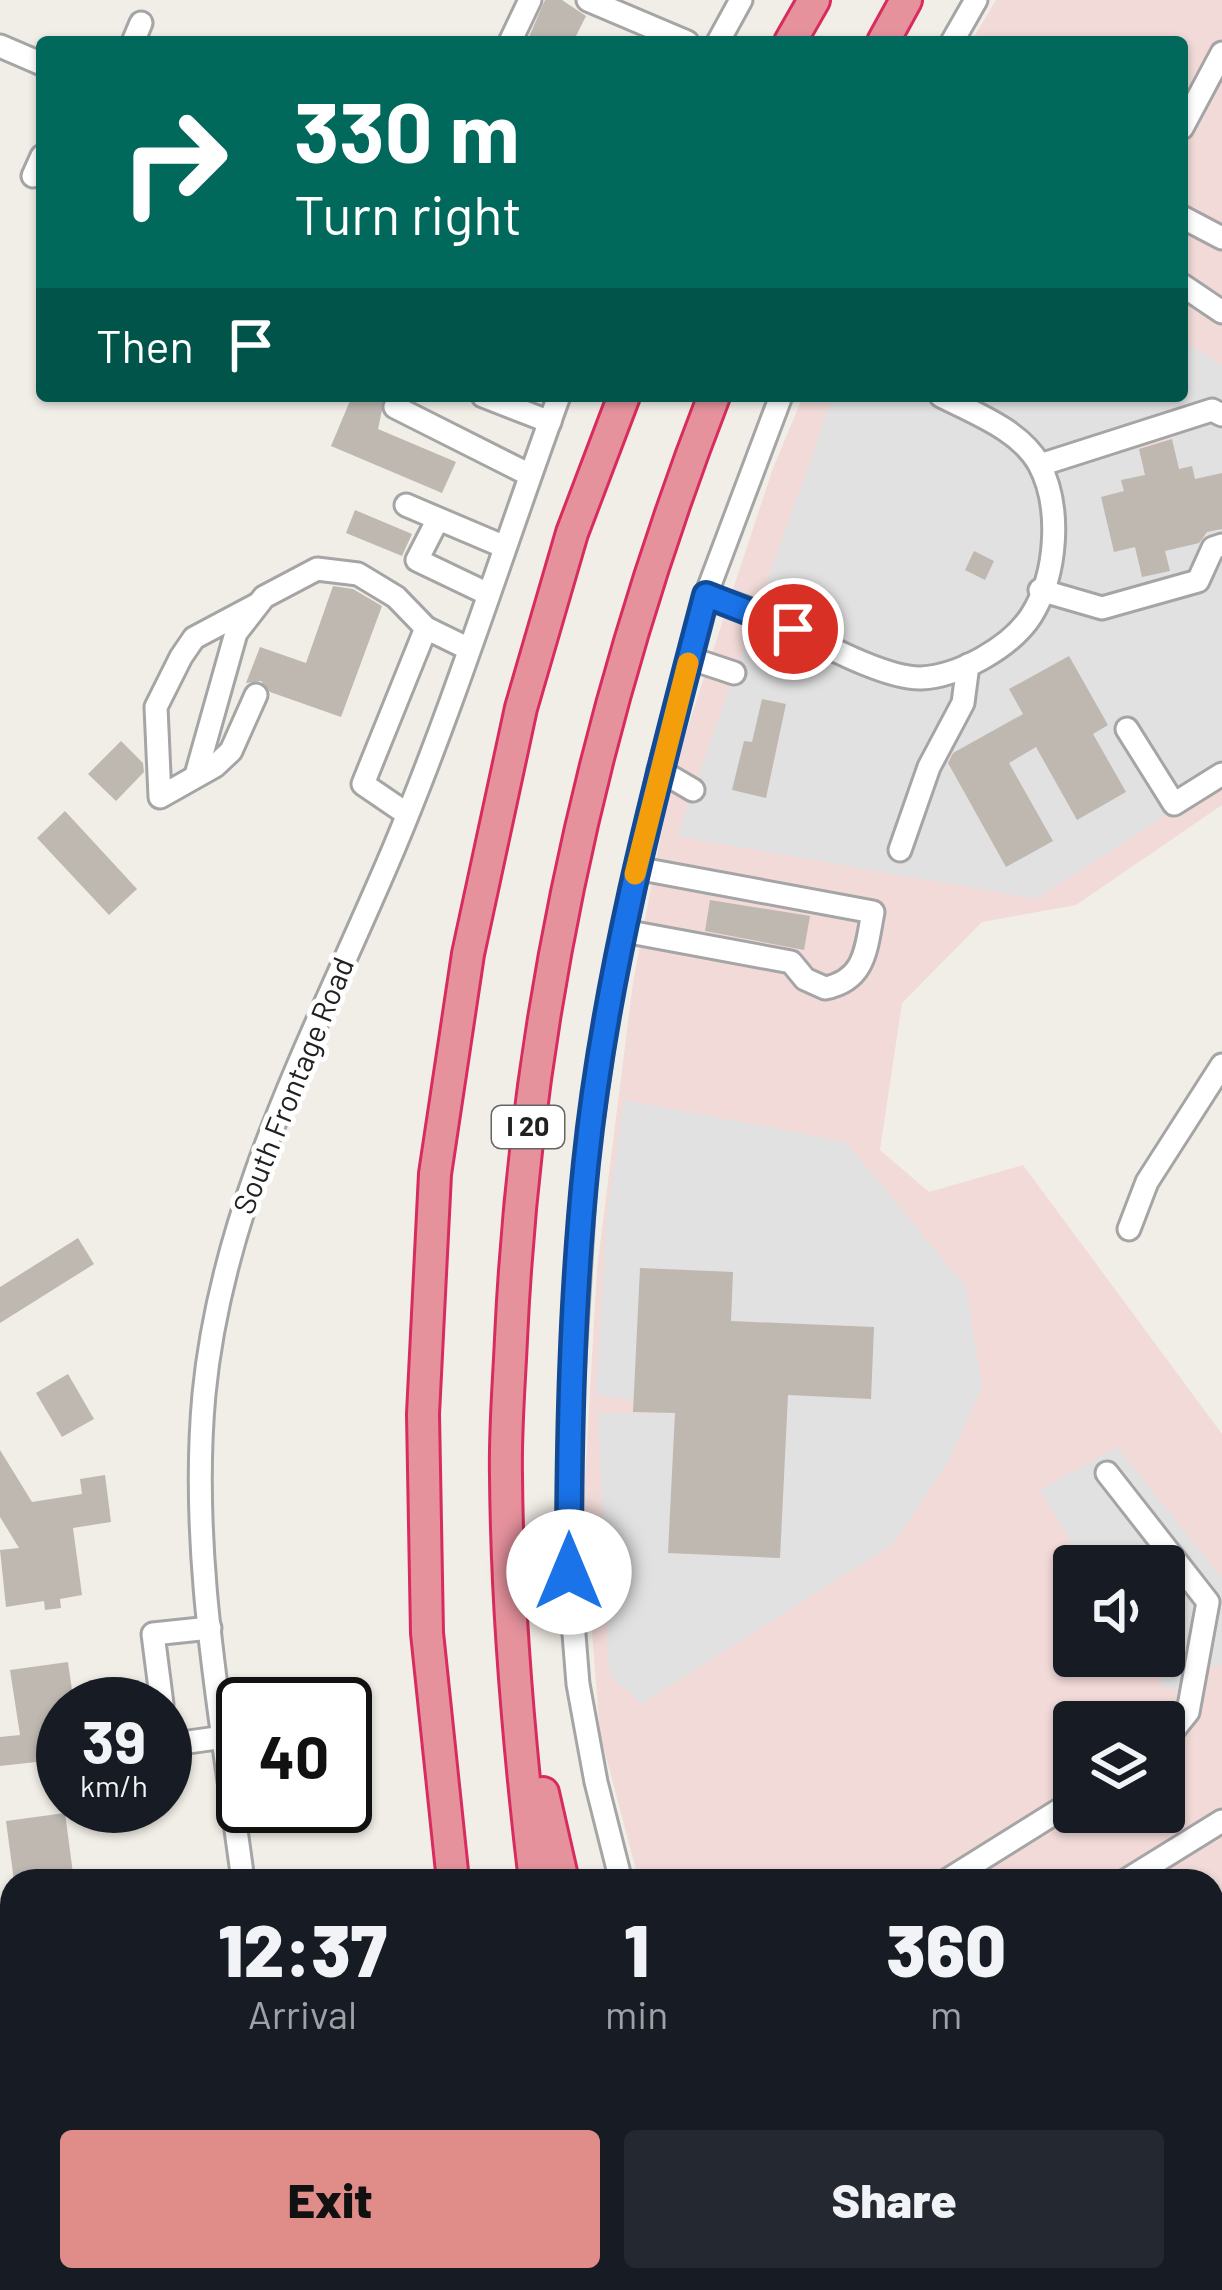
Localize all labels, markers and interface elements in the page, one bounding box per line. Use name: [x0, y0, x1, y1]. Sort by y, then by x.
text: 330 m: [294, 79, 520, 180]
icon: right: [96, 84, 252, 240]
text: Turn right: [294, 181, 522, 246]
icon: arrive: [218, 312, 284, 378]
text: Then: [96, 318, 194, 372]
pin: [742, 578, 844, 680]
icon: arrive: [760, 596, 826, 662]
street label: South Frontage Road: [224, 952, 360, 1219]
road number: I 20: [492, 1106, 564, 1148]
position arrow: [506, 1509, 632, 1635]
map controls: [1053, 1545, 1185, 1833]
button: sound: [1053, 1545, 1185, 1677]
speed limit sign: 40: [216, 1677, 372, 1833]
button: layers: [1053, 1701, 1185, 1833]
text: 39: [82, 1704, 146, 1776]
text: km/h: [80, 1767, 148, 1803]
text: 12:37: [218, 1905, 387, 1991]
text: 1: [624, 1905, 649, 1991]
text: 360: [886, 1905, 1006, 1991]
text: Arrival: [248, 1990, 357, 2037]
text: min: [605, 1990, 668, 2037]
text: m: [930, 1990, 962, 2037]
button: Exit: [60, 2130, 600, 2268]
button: Share: [624, 2130, 1164, 2268]

